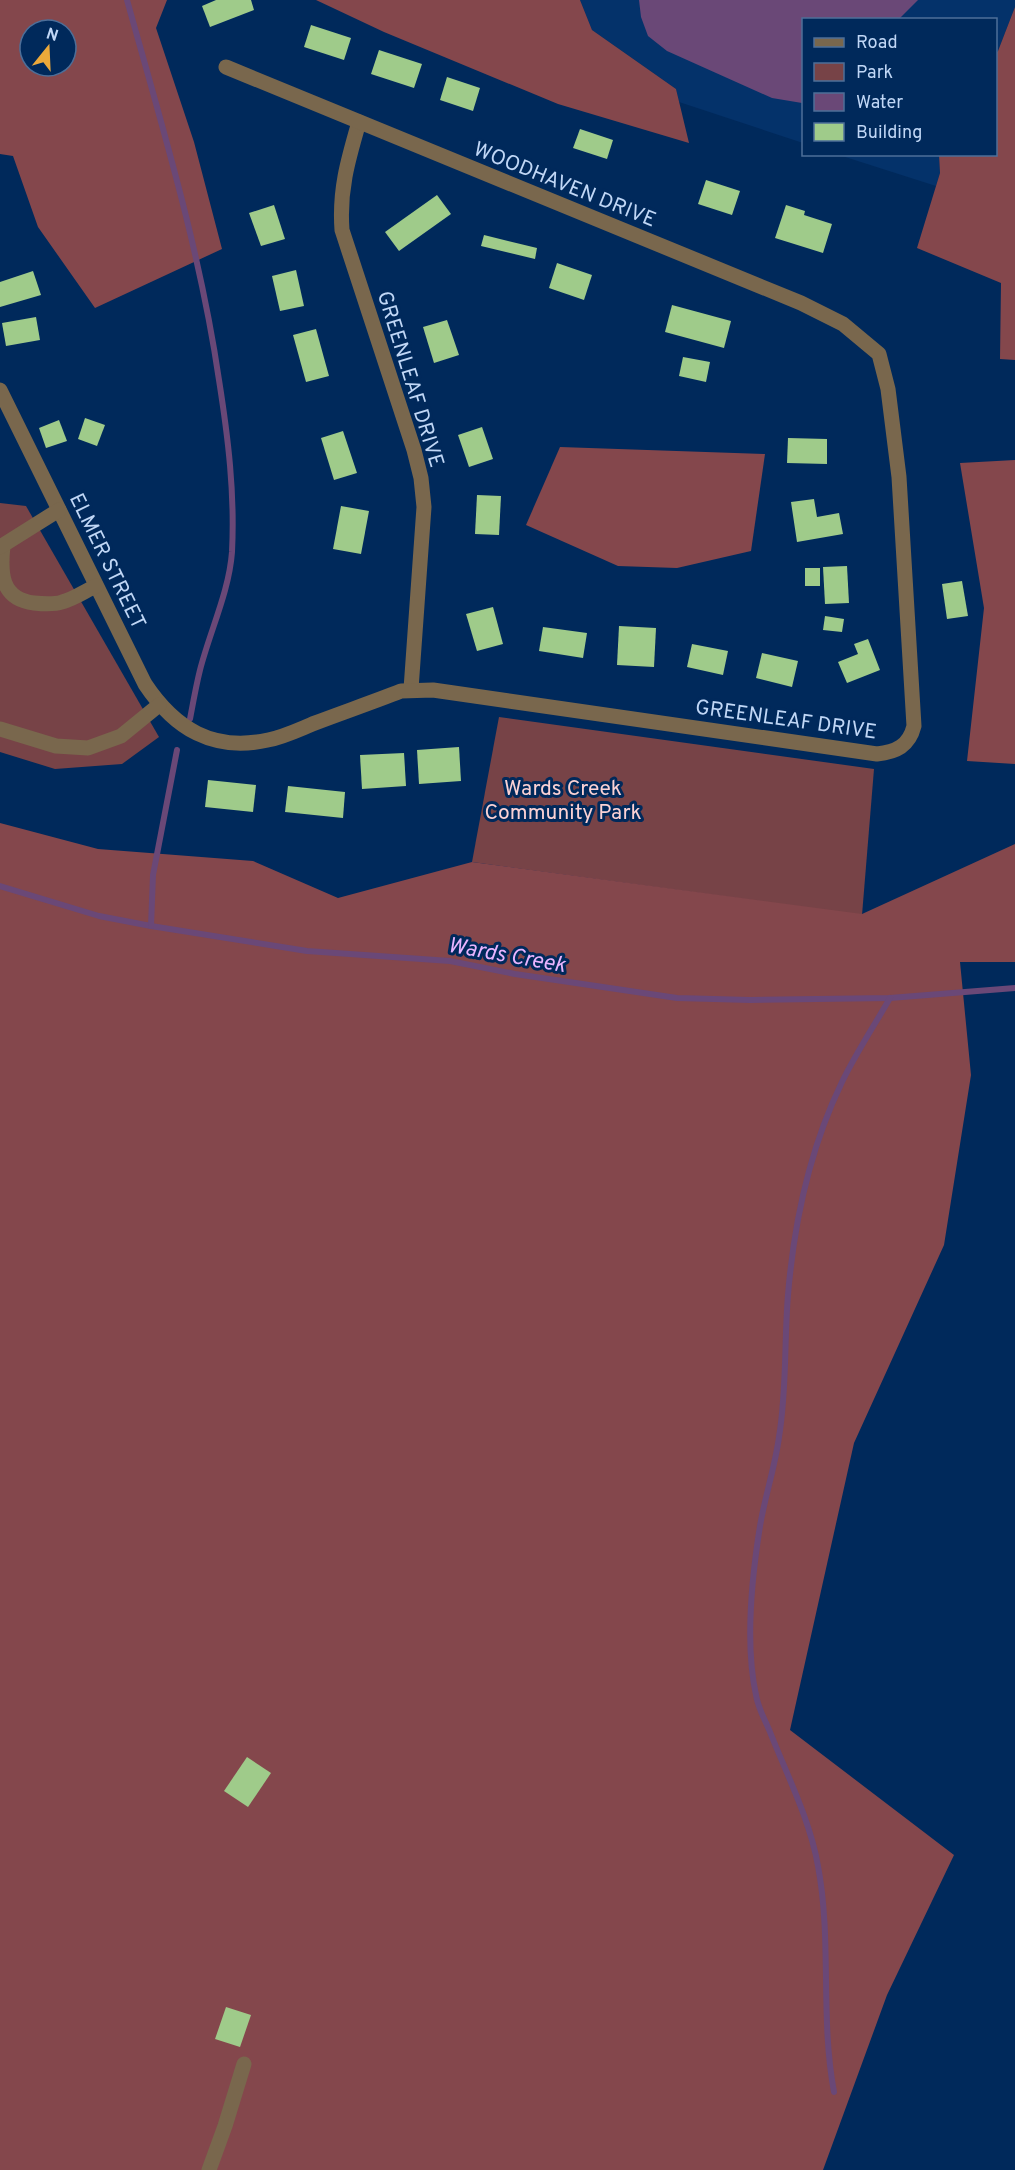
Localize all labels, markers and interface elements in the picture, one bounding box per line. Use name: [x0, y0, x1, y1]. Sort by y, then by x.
north arrow: [18, 18, 78, 78]
legend: [802, 18, 997, 156]
text: N: [43, 24, 61, 47]
text: Road: [856, 32, 898, 55]
text: Park: [856, 62, 893, 85]
text: Water: [856, 92, 903, 115]
text: Building: [856, 122, 922, 145]
street label: WOODHAVEN DRIVE: [469, 136, 660, 234]
street label: GREENLEAF DRIVE: [370, 288, 449, 471]
street label: ELMER STREET: [62, 489, 151, 634]
street label: GREENLEAF DRIVE: [693, 694, 878, 747]
park label: Wards Creek Community Park: [484, 776, 642, 827]
water label: Wards Creek: [446, 933, 568, 980]

